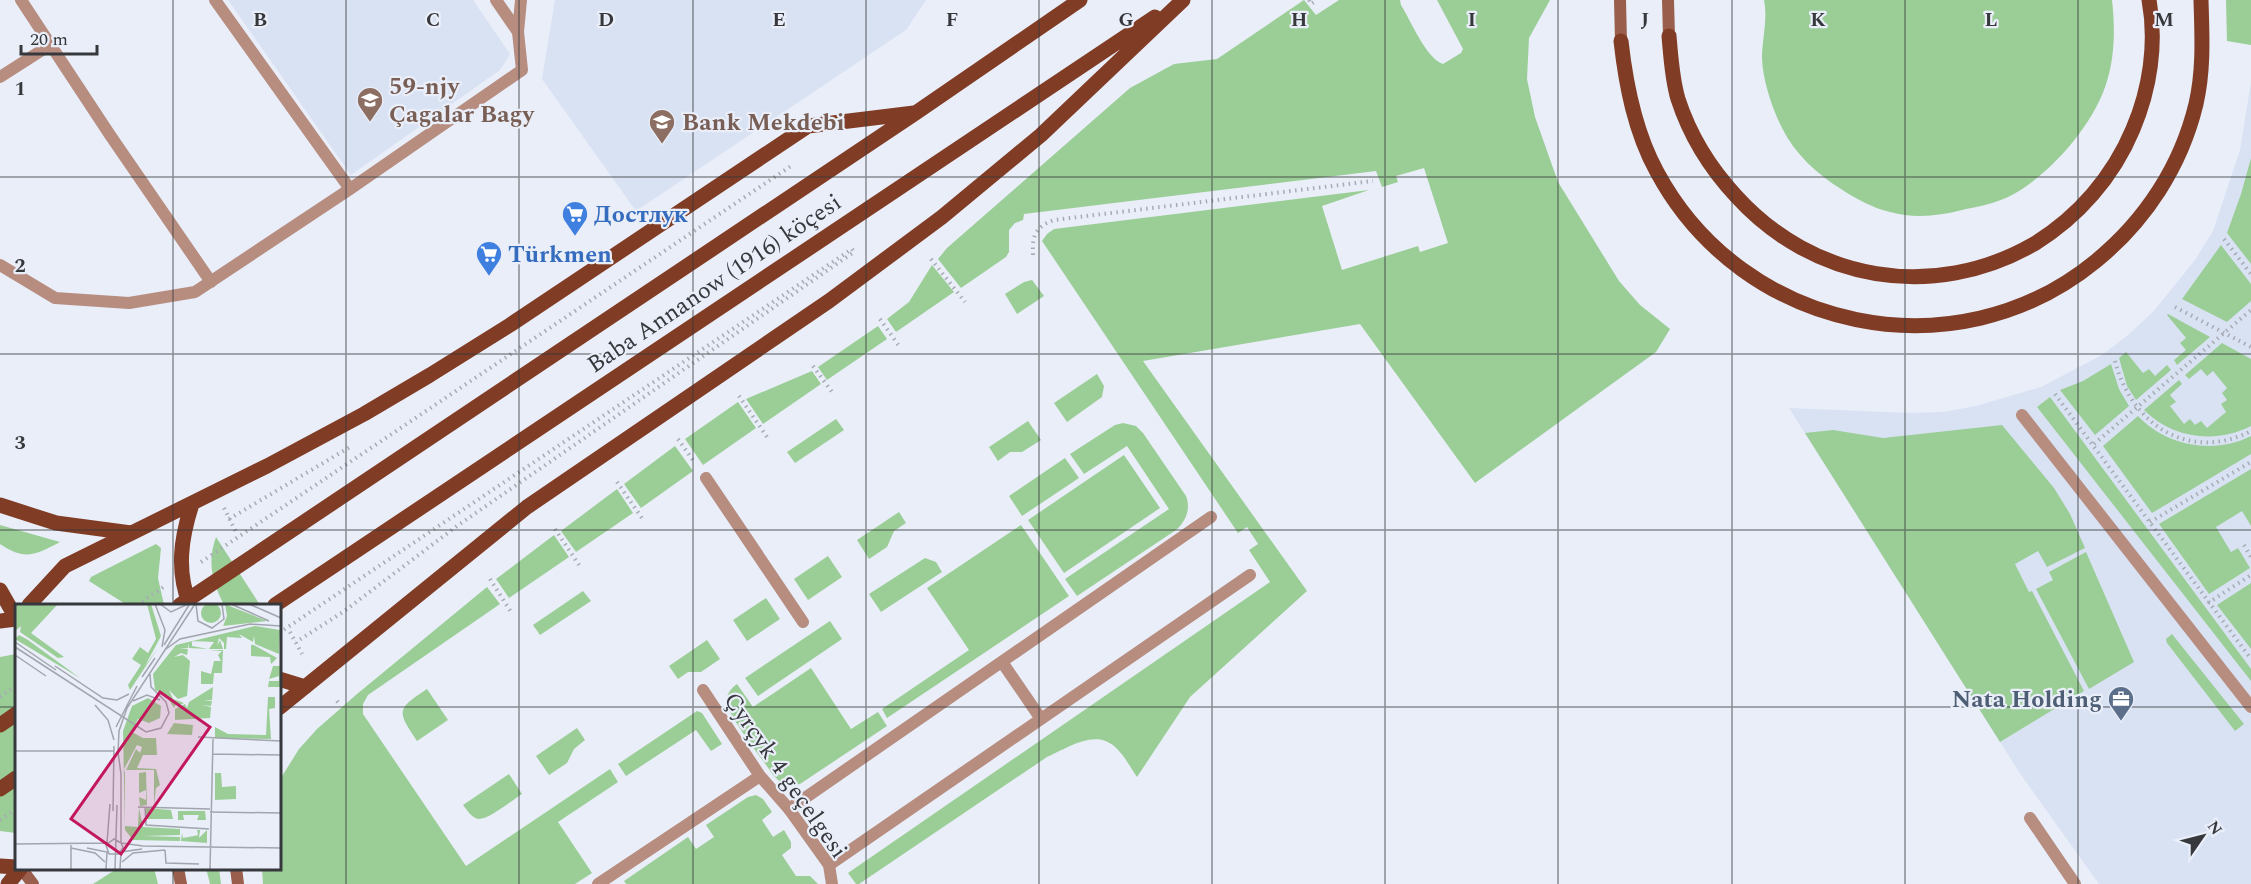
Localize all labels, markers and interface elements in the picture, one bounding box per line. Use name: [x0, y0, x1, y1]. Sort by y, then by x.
text: B: [253, 5, 267, 35]
text: C: [426, 5, 440, 35]
text: D: [598, 5, 614, 35]
text: E: [772, 5, 786, 35]
text: F: [946, 5, 958, 35]
text: G: [1118, 5, 1134, 35]
text: H: [1291, 5, 1307, 35]
text: I: [1468, 5, 1476, 35]
text: J: [1641, 5, 1649, 35]
text: K: [1810, 5, 1826, 35]
text: L: [1985, 5, 1997, 35]
text: M: [2154, 5, 2174, 35]
scale bar: [21, 18, 98, 56]
text: 20 m: [30, 26, 68, 53]
place label: 59-njy Çagalar Bagy: [389, 69, 535, 133]
text: 1: [14, 74, 26, 104]
school or university icon: 59-njy Çagalar Bagy: [355, 85, 385, 123]
place label: Bank Mekdebi: [682, 105, 844, 141]
school or university icon: Bank Mekdebi: [647, 107, 677, 145]
street label: Baba Annanow (1916) köçesi: [580, 185, 849, 383]
place label: Достлук: [594, 197, 688, 233]
supermarket icon: Достлук: [560, 199, 590, 237]
place label: Türkmen: [508, 237, 612, 273]
supermarket icon: Türkmen: [474, 239, 504, 277]
text: 2: [14, 251, 26, 281]
text: 3: [14, 428, 26, 458]
inset map: [15, 604, 280, 869]
place label: Nata Holding: [1952, 682, 2102, 718]
office icon: Nata Holding: [2106, 684, 2136, 722]
street label: Çyrçyk 4 geçelgesi: [714, 685, 856, 866]
north arrow: [2173, 806, 2233, 866]
text: N: [2201, 816, 2228, 840]

